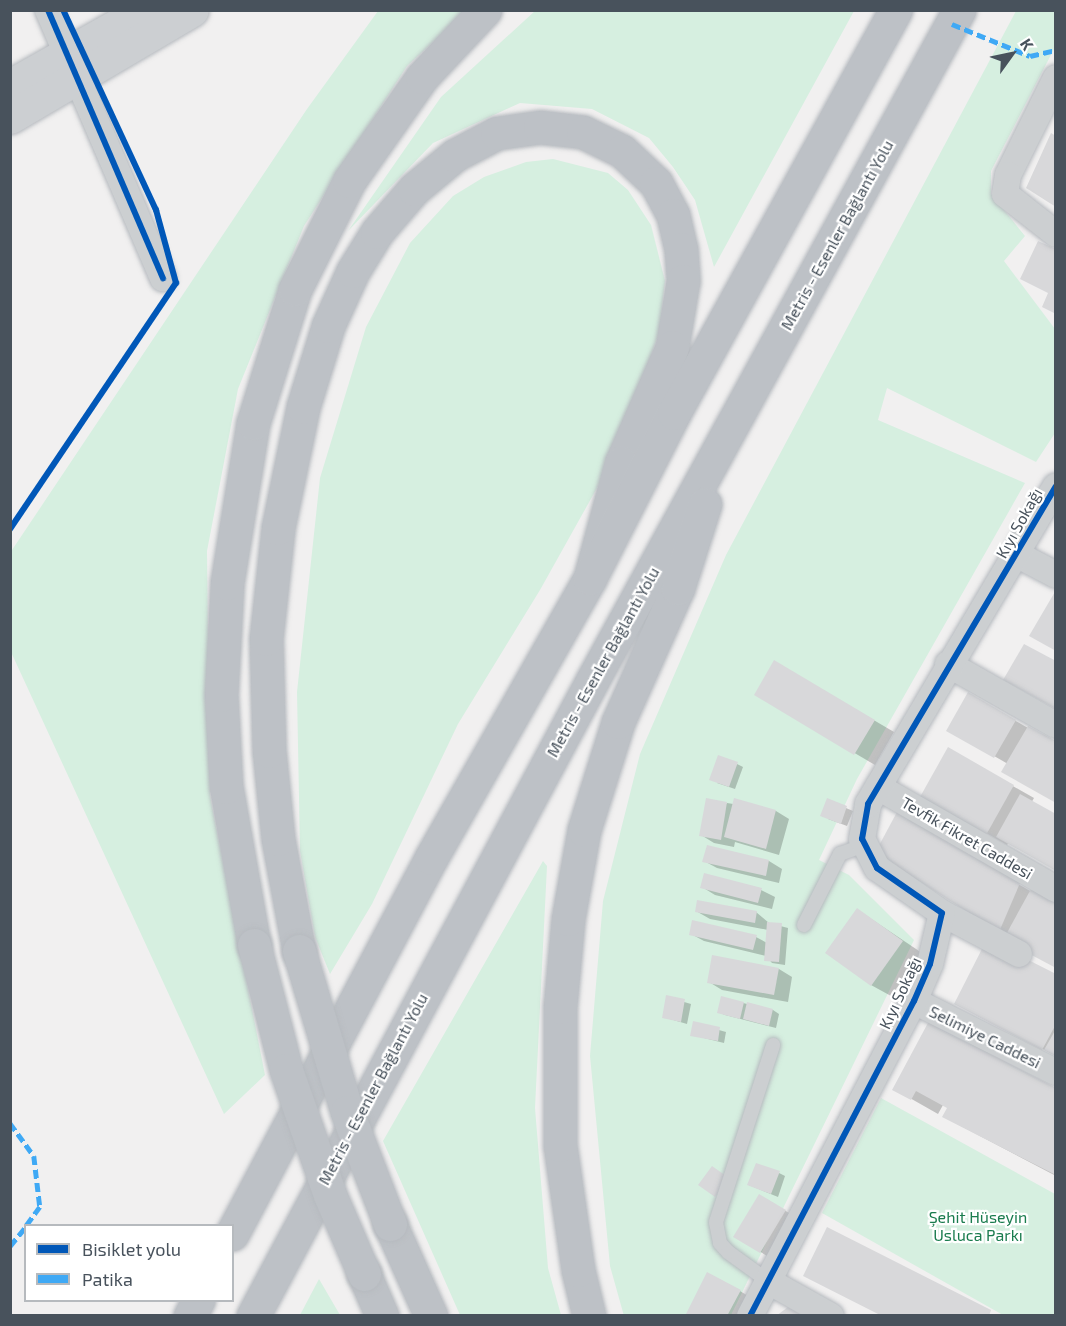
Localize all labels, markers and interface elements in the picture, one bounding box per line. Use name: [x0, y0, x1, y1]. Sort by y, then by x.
north arrow: [982, 24, 1042, 84]
text: K: [1017, 34, 1038, 53]
street label: Metris - Esenler Bağlantı Yolu: [776, 136, 898, 334]
street label: Kıyı Sokağı: [992, 485, 1046, 561]
street label: Metris - Esenler Bağlantı Yolu: [542, 563, 664, 761]
street label: Tevfik Fikret Caddesi: [898, 793, 1036, 883]
street label: Kıyı Sokağı: [875, 954, 925, 1032]
street label: Metris - Esenler Bağlantı Yolu: [314, 990, 432, 1188]
street label: Selimiye Caddesi: [926, 1002, 1044, 1072]
park label: Şehit Hüseyin Usluca Parkı: [929, 1207, 1027, 1245]
legend: [24, 1224, 234, 1302]
text: Bisiklet yolu: [82, 1238, 181, 1260]
text: Patika: [82, 1268, 133, 1290]

